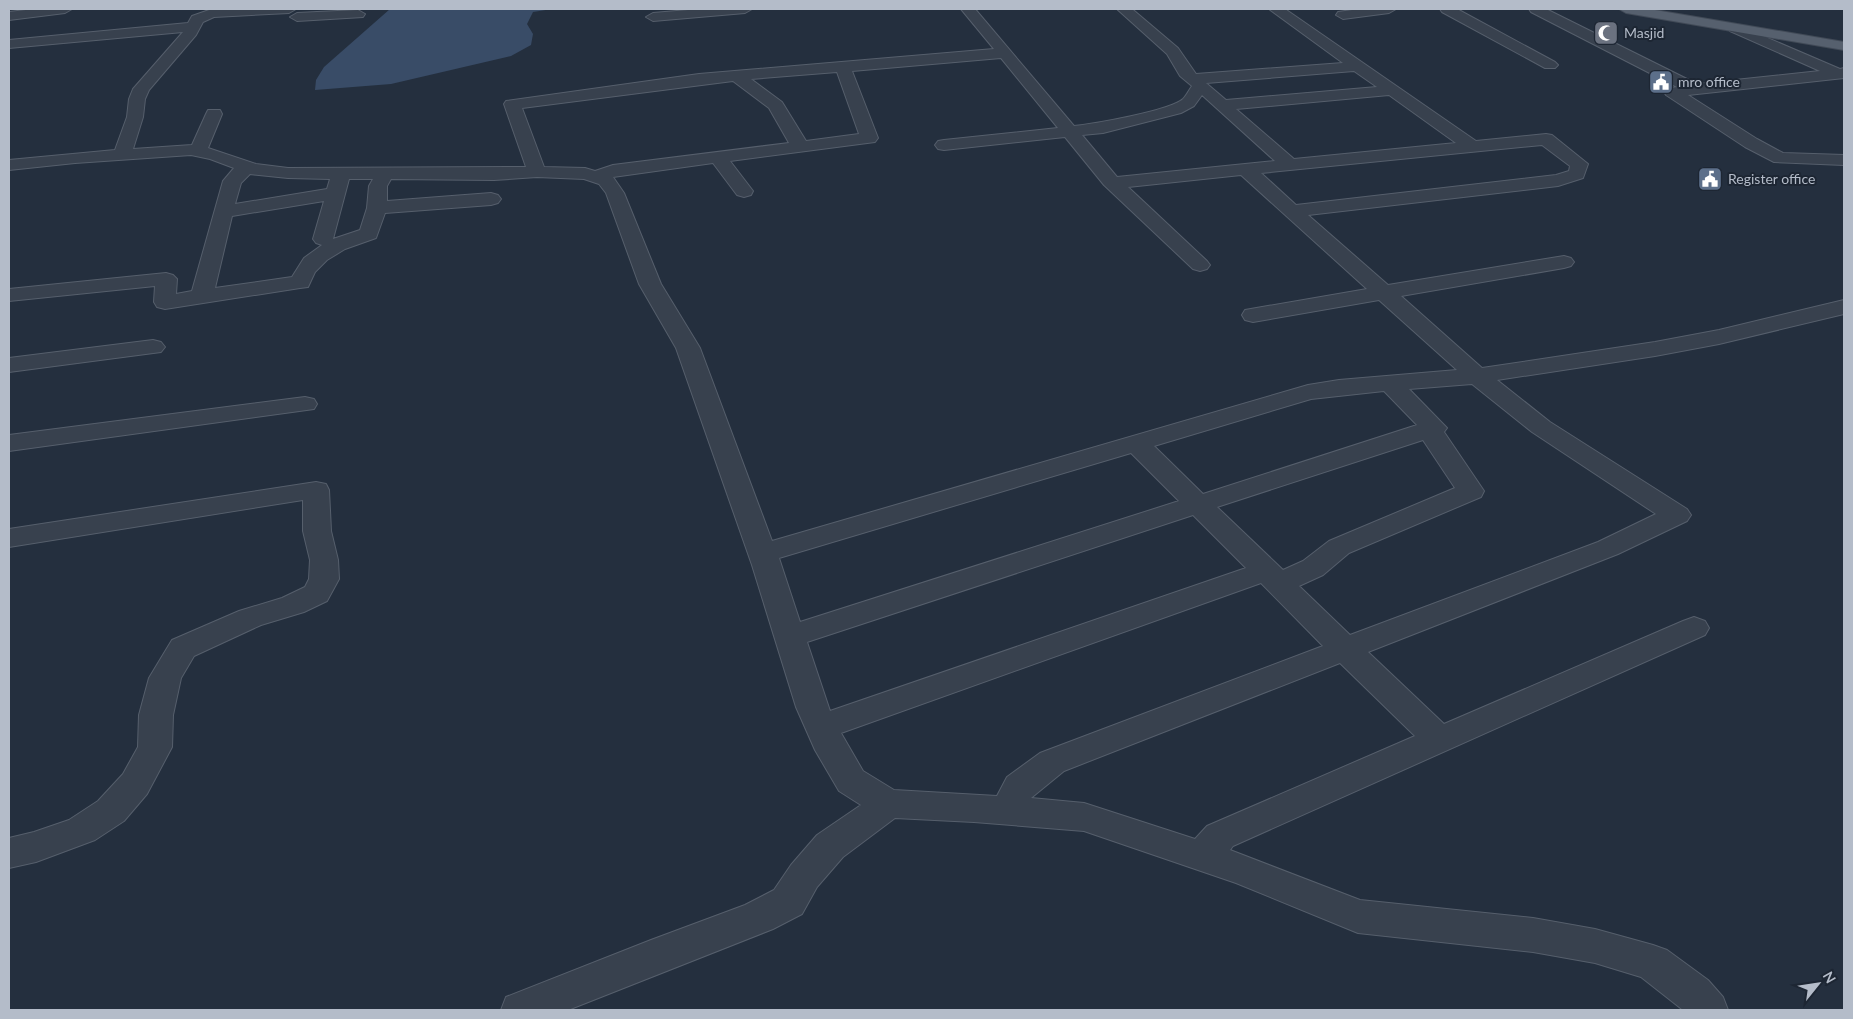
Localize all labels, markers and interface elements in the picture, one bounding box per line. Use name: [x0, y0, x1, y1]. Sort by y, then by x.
mosque icon: Masjid: [1593, 20, 1619, 46]
place label: Masjid: [1624, 24, 1664, 41]
public building icon: mro office: [1648, 69, 1674, 95]
place label: mro office: [1678, 73, 1740, 90]
public building icon: Register office: [1697, 166, 1723, 192]
place label: Register office: [1728, 170, 1815, 187]
north arrow: [1793, 959, 1843, 1009]
text: N: [1820, 968, 1840, 986]

